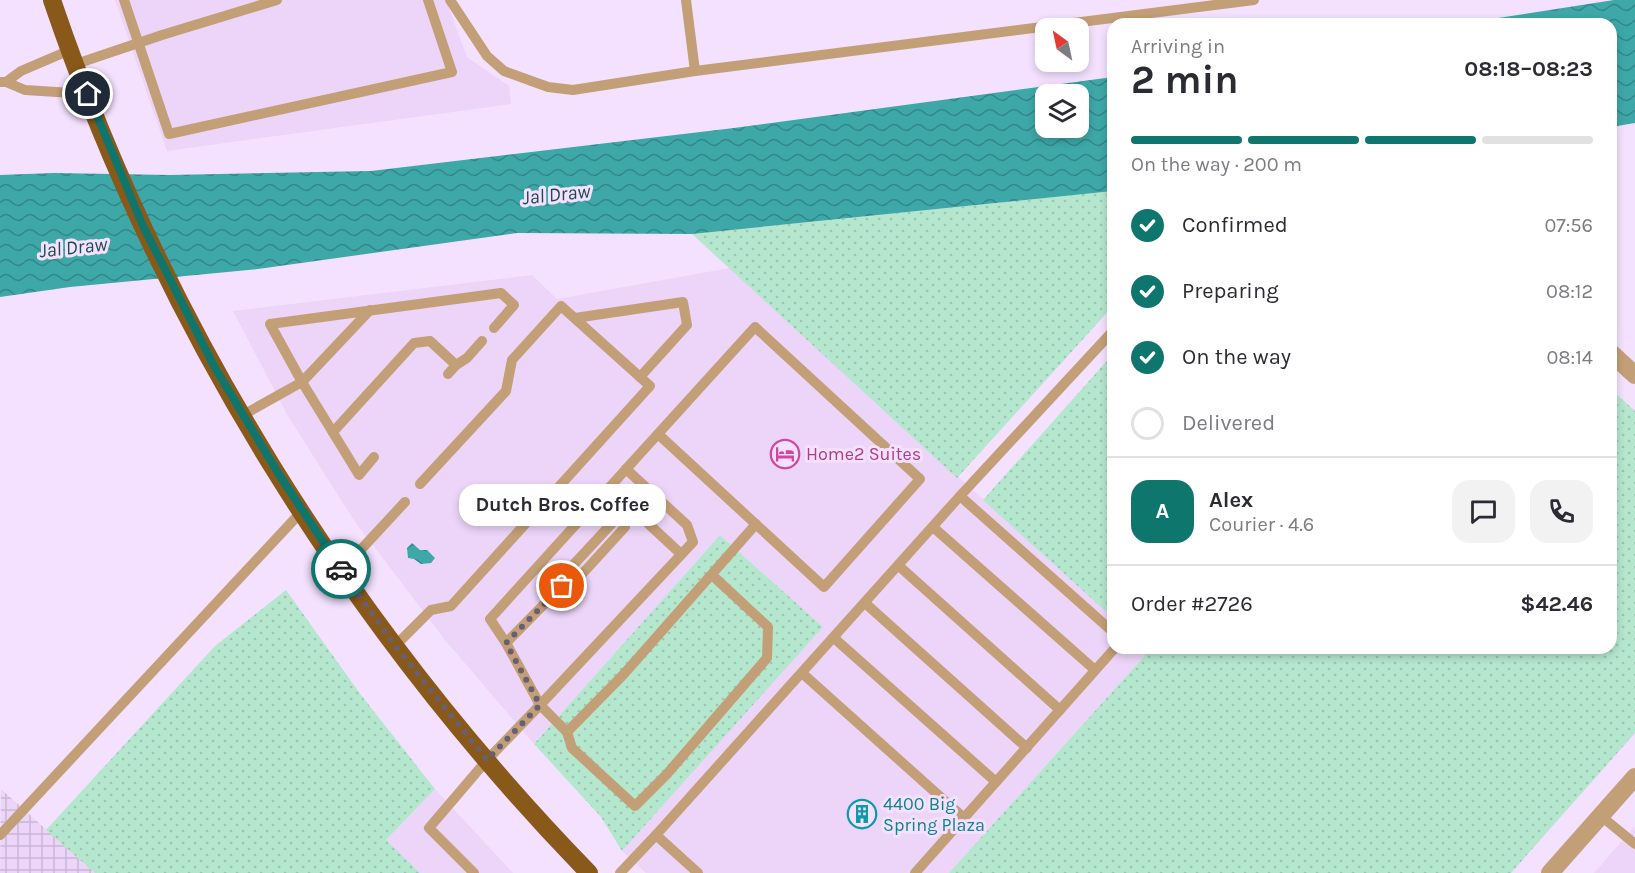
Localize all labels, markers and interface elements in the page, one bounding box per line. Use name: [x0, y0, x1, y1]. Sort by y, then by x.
north arrow: [1035, 18, 1089, 72]
map controls: [1035, 18, 1089, 138]
text: Arriving in: [1131, 35, 1225, 58]
text: 08:18–08:23: [1464, 56, 1593, 82]
text: 2 min: [1131, 57, 1239, 103]
pin: [62, 68, 113, 119]
icon: home: [71, 77, 104, 110]
button: layers: [1035, 84, 1089, 138]
text: On the way · 200 m: [1131, 153, 1302, 176]
water label: Jal Draw: [521, 179, 592, 210]
icon: check: [1131, 209, 1164, 242]
text: Confirmed: [1182, 212, 1288, 238]
text: 07:56: [1544, 214, 1593, 237]
water label: Jal Draw: [38, 232, 109, 263]
icon: check: [1131, 275, 1164, 308]
text: Preparing: [1182, 278, 1279, 304]
text: 08:12: [1546, 280, 1593, 303]
icon: check: [1131, 341, 1164, 374]
text: On the way: [1182, 344, 1291, 370]
text: 08:14: [1546, 346, 1593, 369]
text: Delivered: [1182, 410, 1275, 436]
hotel icon: Home2 Suites: [769, 438, 801, 470]
place label: Home2 Suites: [806, 443, 921, 465]
button: chat: [1452, 480, 1515, 543]
button: phone: [1530, 480, 1593, 543]
callout: Dutch Bros. Coffee: [458, 484, 666, 526]
text: Alex: [1209, 487, 1253, 513]
text: Dutch Bros. Coffee: [475, 493, 650, 516]
text: A: [1156, 498, 1169, 524]
text: Courier · 4.6: [1209, 513, 1314, 536]
courier: [311, 539, 371, 599]
icon: car: [325, 553, 358, 586]
pin: [536, 560, 587, 611]
icon: bag: [545, 569, 578, 602]
text: Order #2726: [1131, 591, 1253, 617]
text: $42.46: [1520, 591, 1593, 617]
place label: 4400 Big Spring Plaza: [883, 793, 985, 836]
building icon: 4400 Big Spring Plaza: [846, 798, 878, 830]

